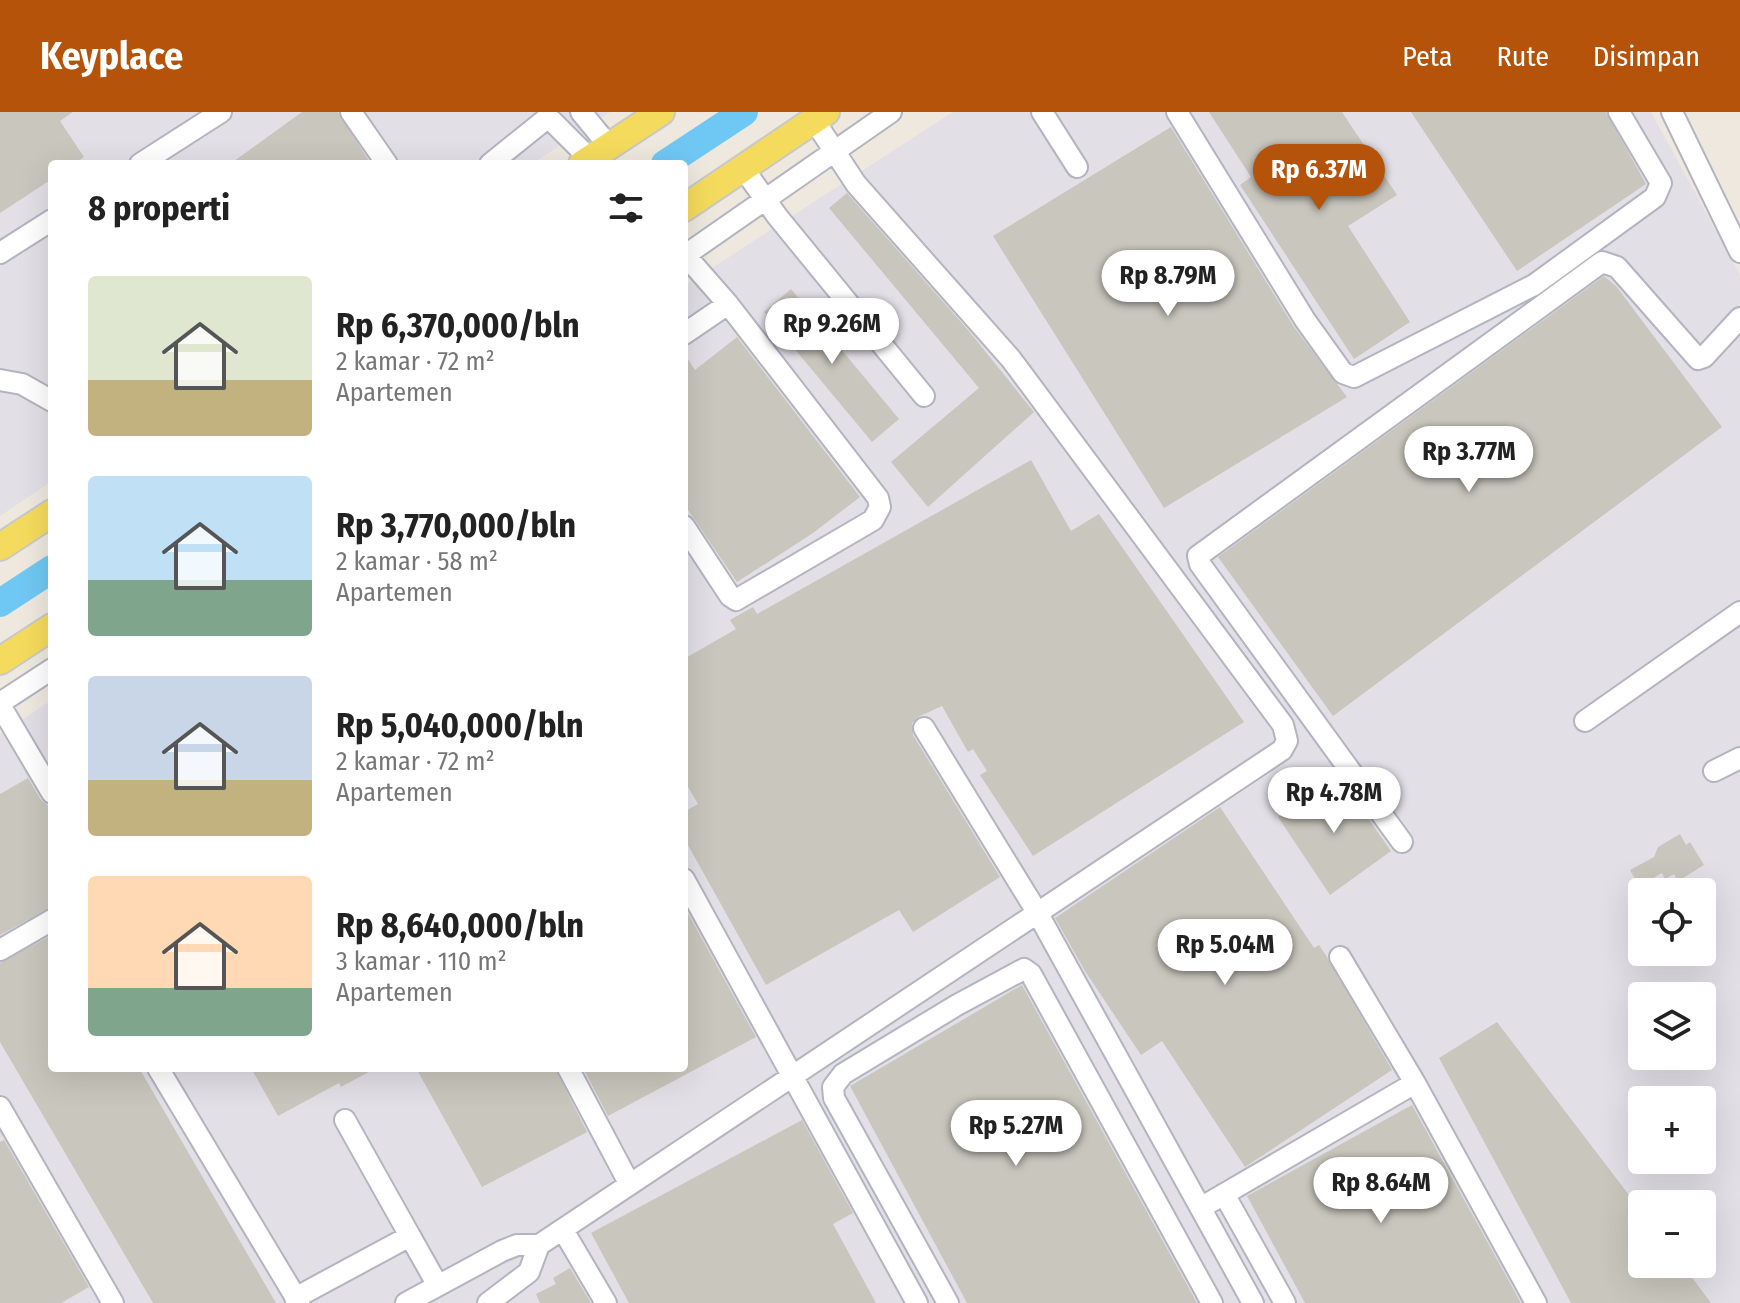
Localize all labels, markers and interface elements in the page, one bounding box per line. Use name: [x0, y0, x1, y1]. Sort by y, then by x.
text: Keyplace: [40, 33, 183, 79]
text: Peta: [1402, 40, 1453, 73]
text: Rute: [1497, 40, 1549, 73]
text: Disimpan: [1593, 40, 1700, 73]
pin: Rp 6.37M: [1236, 144, 1402, 212]
text: Rp 6.37M: [1271, 154, 1367, 185]
icon: filters: [604, 186, 648, 230]
text: 8 properti: [88, 188, 230, 229]
pin: Rp 8.79M: [1085, 250, 1251, 318]
text: Rp 8.79M: [1120, 260, 1216, 291]
pin: Rp 9.26M: [749, 298, 915, 366]
text: Rp 6,370,000/bln: [336, 305, 580, 346]
icon: home: [152, 308, 248, 404]
text: Rp 9.26M: [783, 308, 881, 339]
text: 2 kamar · 72 m²: [336, 346, 495, 377]
text: Apartemen: [336, 377, 453, 408]
pin: Rp 3.77M: [1386, 426, 1552, 494]
text: Rp 3.77M: [1422, 436, 1516, 467]
text: Rp 3,770,000/bln: [336, 505, 576, 546]
icon: home: [152, 508, 248, 604]
text: 2 kamar · 58 m²: [336, 546, 498, 577]
text: Apartemen: [336, 577, 453, 608]
text: Rp 5,040,000/bln: [336, 705, 584, 746]
icon: home: [152, 708, 248, 804]
text: 2 kamar · 72 m²: [336, 746, 495, 777]
pin: Rp 4.78M: [1251, 767, 1417, 835]
text: Apartemen: [336, 777, 453, 808]
text: Rp 4.78M: [1286, 777, 1382, 808]
map controls: [1628, 878, 1716, 1278]
button: locate: [1628, 878, 1716, 966]
text: Rp 8,640,000/bln: [336, 905, 584, 946]
icon: home: [152, 908, 248, 1004]
pin: Rp 5.04M: [1142, 919, 1308, 987]
text: Rp 5.04M: [1176, 929, 1274, 960]
text: 3 kamar · 110 m²: [336, 946, 507, 977]
text: Apartemen: [336, 977, 453, 1008]
button: layers: [1628, 982, 1716, 1070]
button: +: [1628, 1086, 1716, 1174]
pin: Rp 5.27M: [933, 1100, 1099, 1168]
text: Rp 5.27M: [969, 1110, 1063, 1141]
pin: Rp 8.64M: [1298, 1157, 1464, 1225]
text: Rp 8.64M: [1331, 1167, 1431, 1198]
button: −: [1628, 1190, 1716, 1278]

